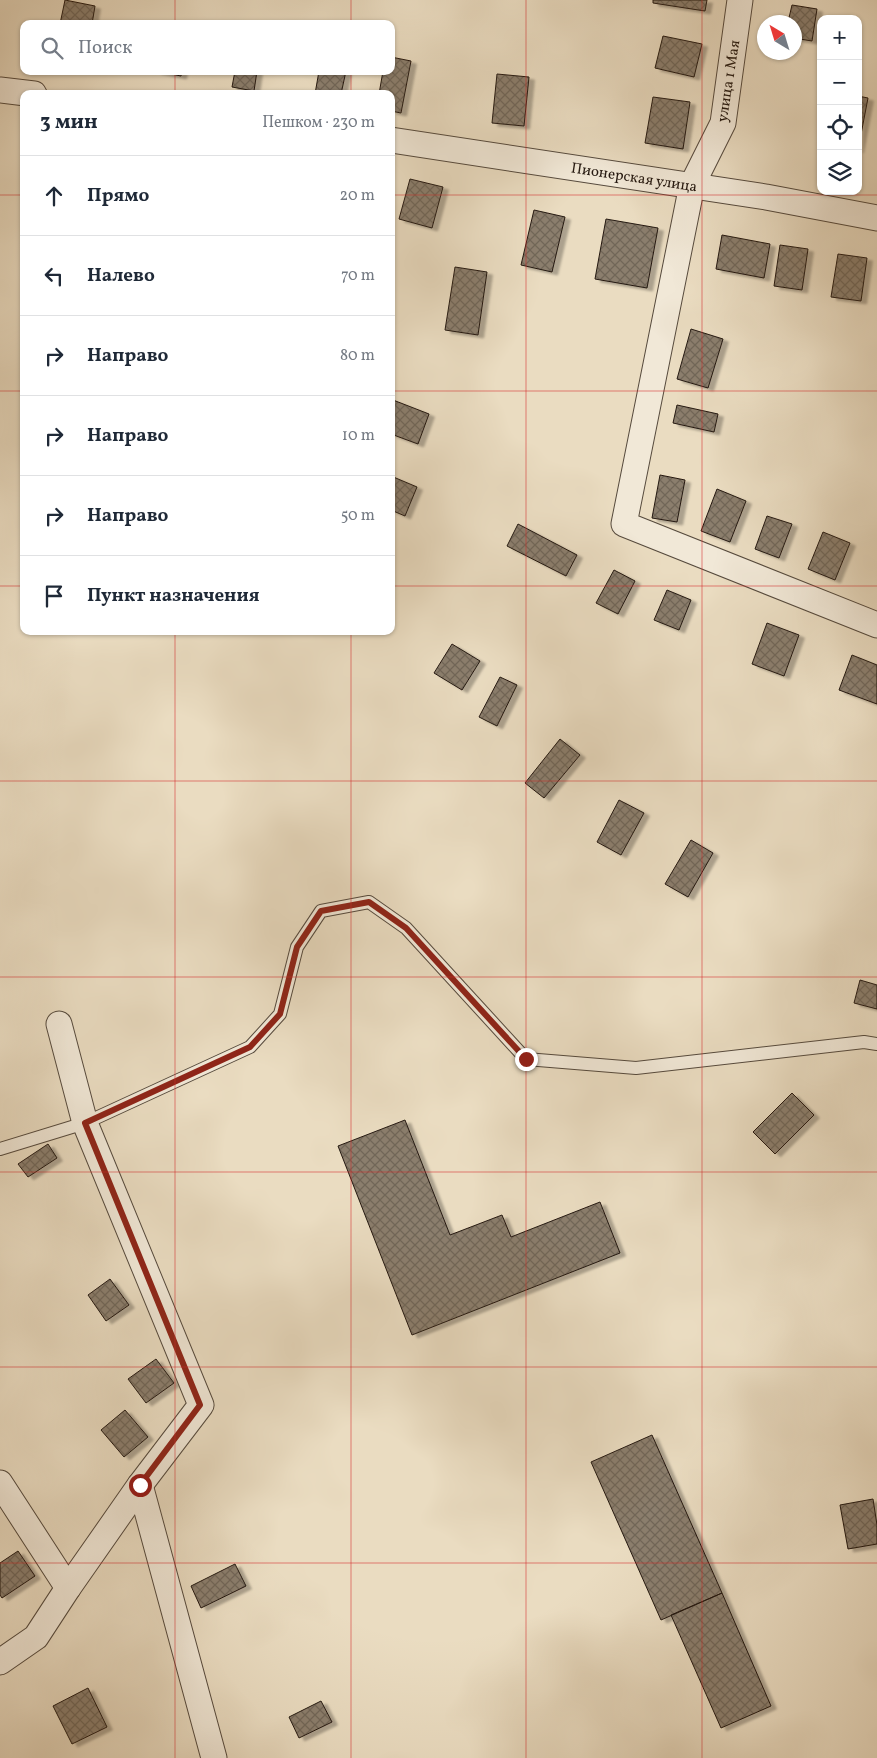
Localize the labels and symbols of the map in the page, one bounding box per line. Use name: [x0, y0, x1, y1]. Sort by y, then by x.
north arrow: [757, 15, 802, 60]
street label: улица 1 Мая: [713, 39, 746, 124]
street label: Пионерская улица: [569, 158, 699, 198]
route end: [515, 1048, 538, 1071]
route start: [129, 1474, 152, 1497]

